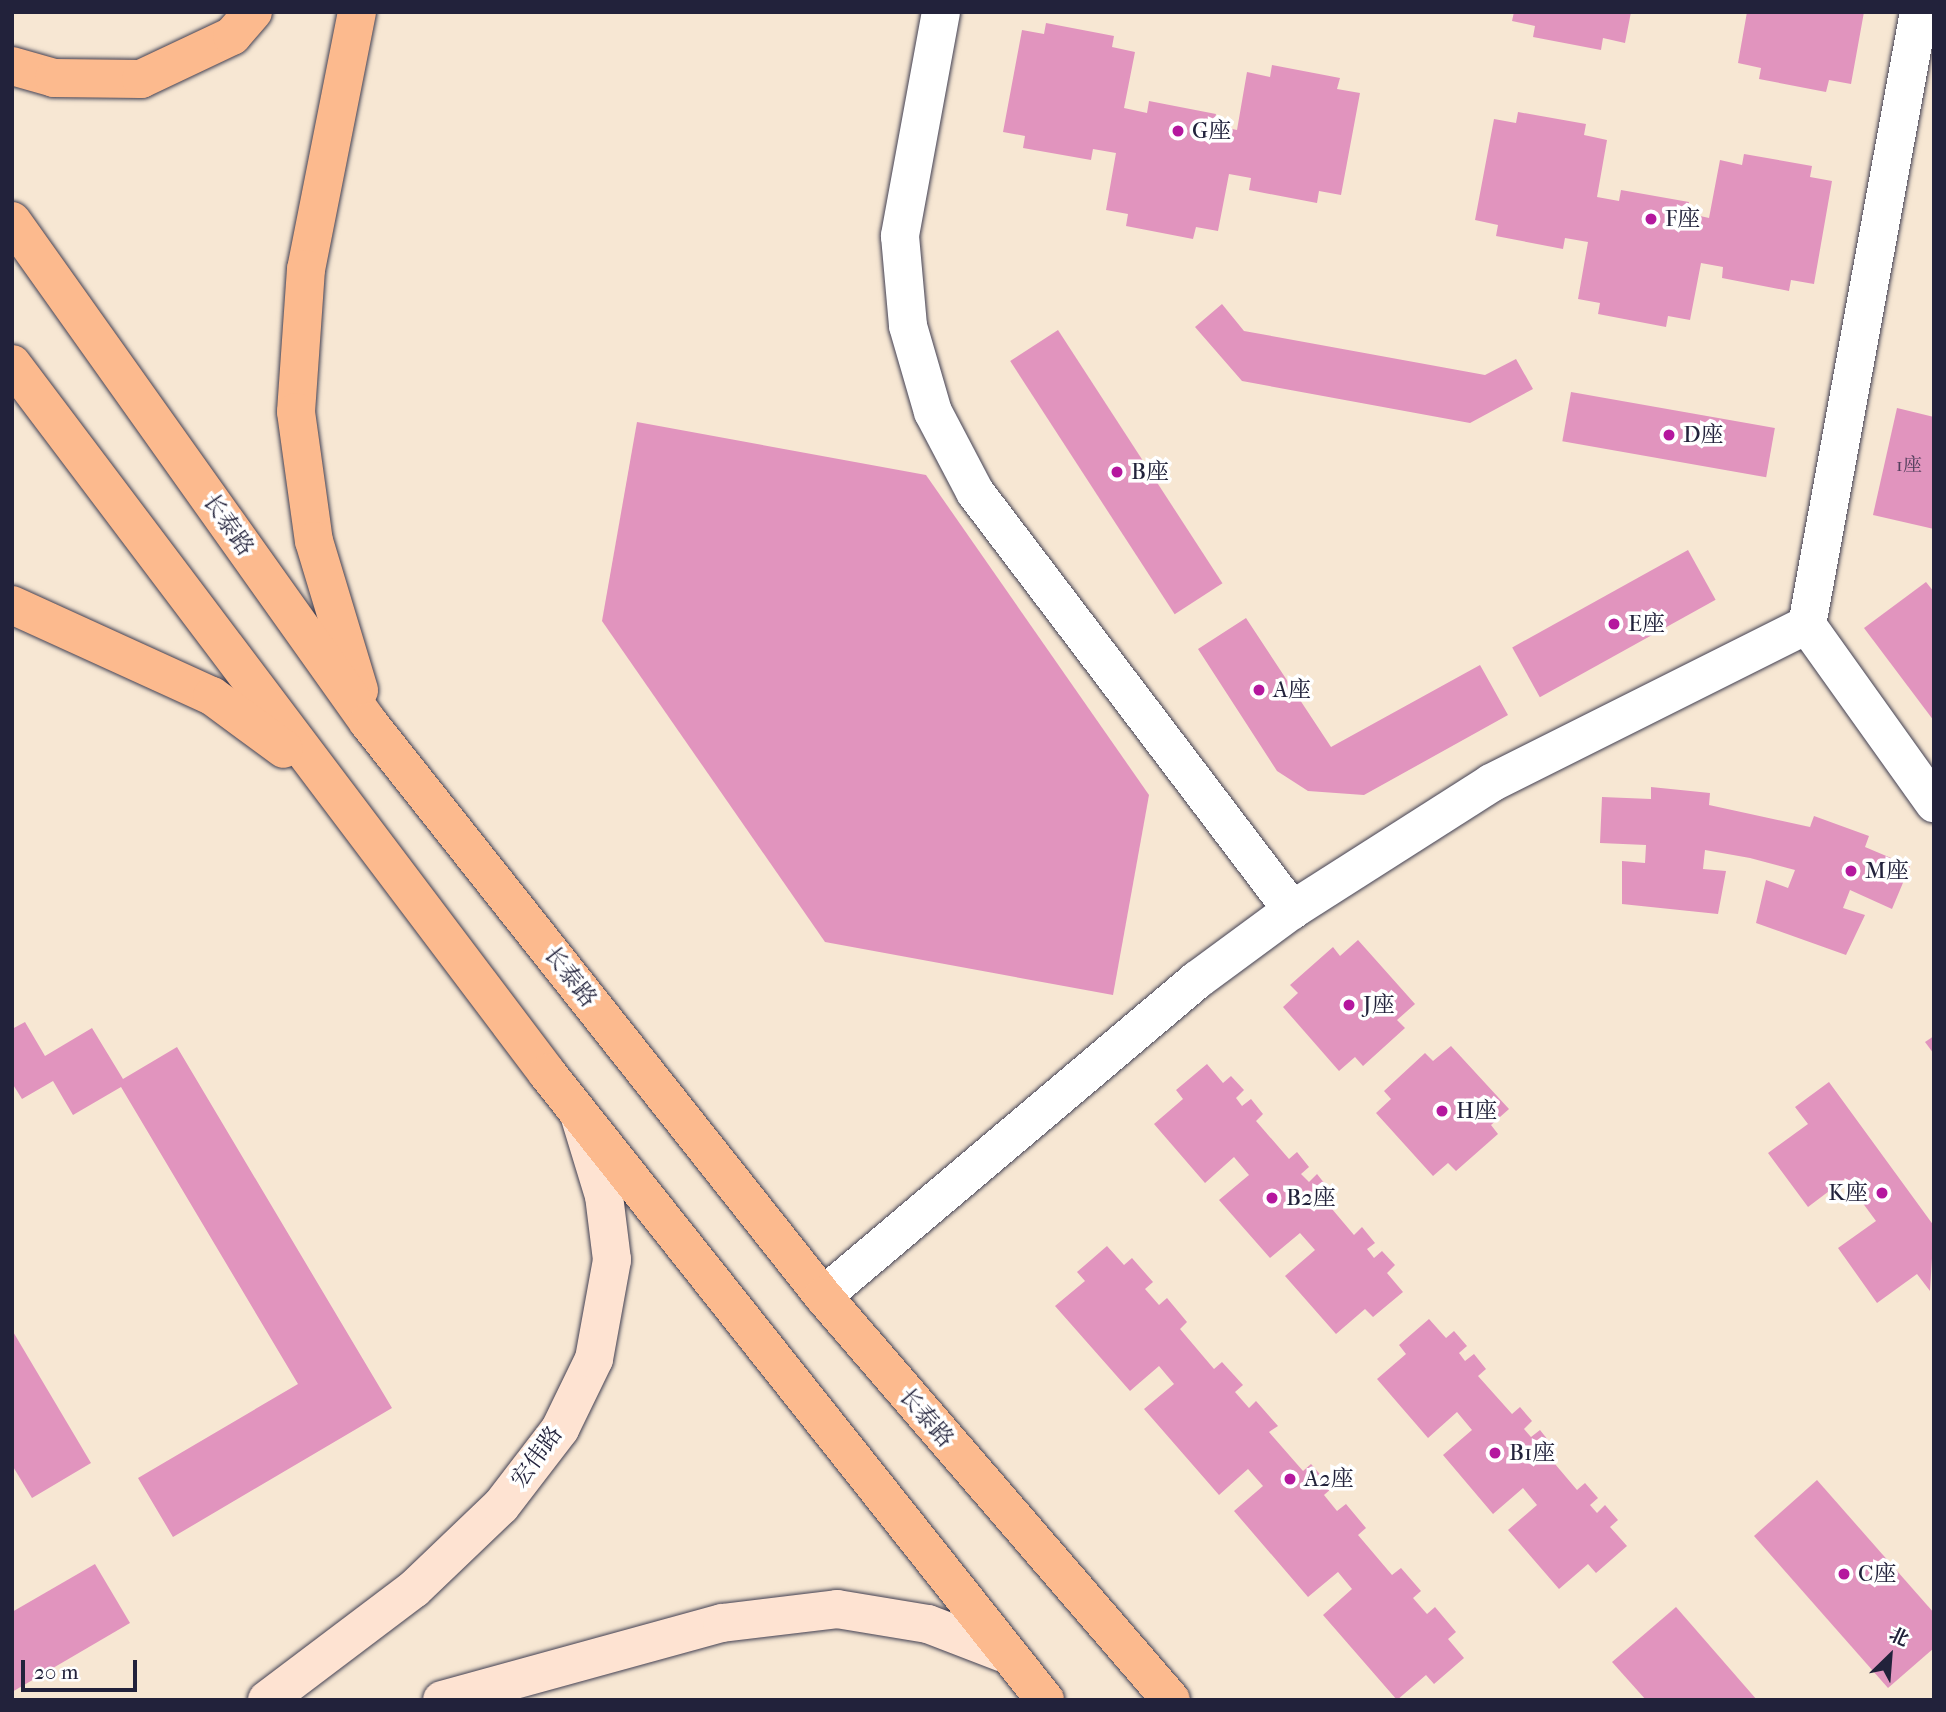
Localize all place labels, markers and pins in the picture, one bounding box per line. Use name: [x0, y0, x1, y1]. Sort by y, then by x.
place label: G座: [1192, 117, 1231, 145]
marker: G座: [1170, 123, 1186, 139]
place label: F座: [1665, 205, 1700, 233]
marker: F座: [1643, 211, 1659, 227]
place label: D座: [1683, 421, 1724, 449]
marker: D座: [1661, 427, 1677, 443]
place label: B座: [1131, 458, 1169, 486]
marker: B座: [1109, 464, 1125, 480]
place label: E座: [1628, 610, 1665, 638]
marker: E座: [1606, 616, 1622, 632]
place label: A座: [1273, 676, 1311, 704]
marker: A座: [1251, 682, 1267, 698]
place label: M座: [1865, 857, 1909, 885]
marker: M座: [1843, 863, 1859, 879]
place label: J座: [1363, 991, 1395, 1019]
marker: J座: [1341, 997, 1357, 1013]
place label: H座: [1456, 1097, 1497, 1125]
marker: H座: [1434, 1103, 1450, 1119]
place label: K座: [1828, 1179, 1868, 1207]
place label: B2座: [1286, 1184, 1336, 1212]
marker: K座: [1874, 1185, 1890, 1201]
marker: B2座: [1264, 1190, 1280, 1206]
place label: B1座: [1509, 1439, 1555, 1467]
marker: B1座: [1487, 1445, 1503, 1461]
place label: A2座: [1304, 1465, 1354, 1493]
marker: A2座: [1282, 1471, 1298, 1487]
place label: C座: [1858, 1560, 1896, 1588]
marker: C座: [1836, 1566, 1852, 1582]

